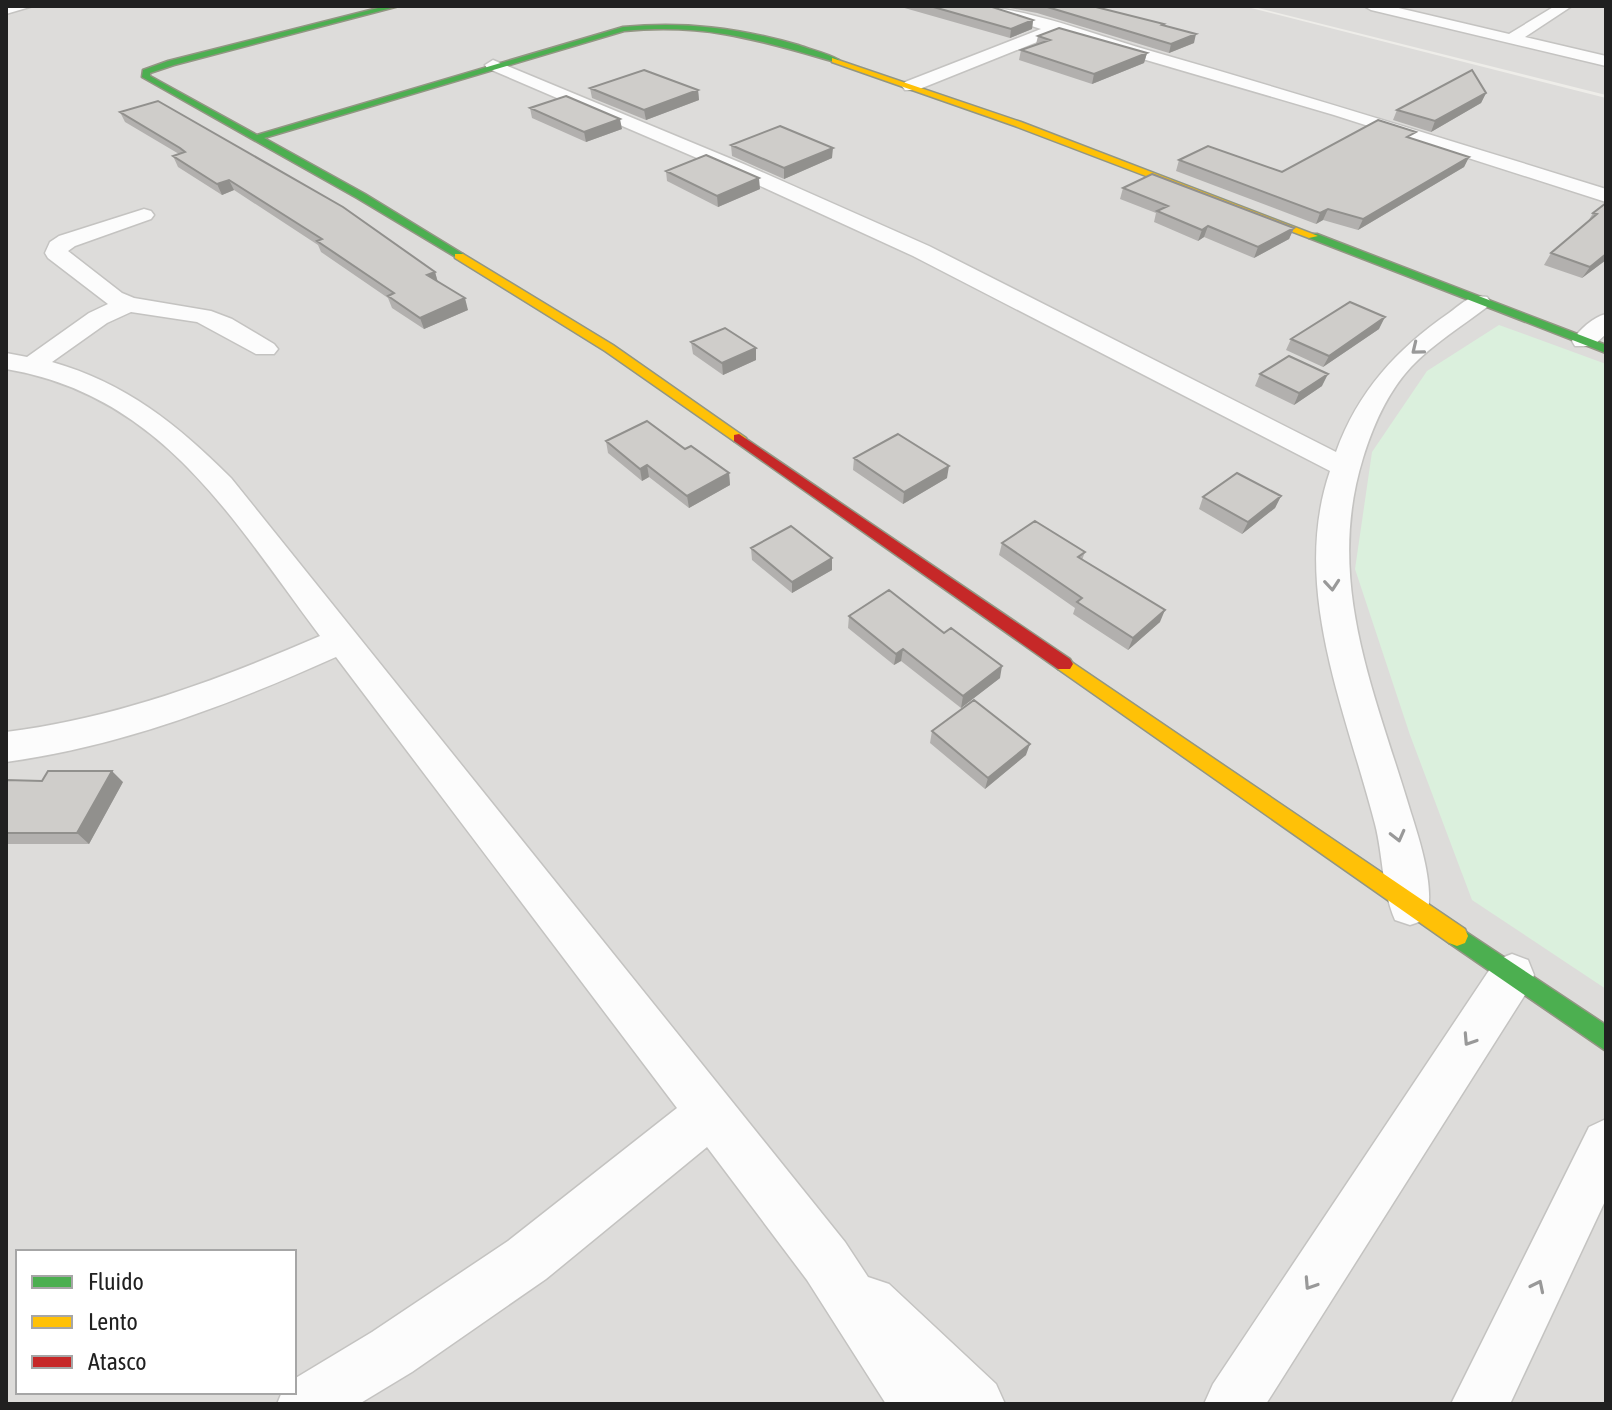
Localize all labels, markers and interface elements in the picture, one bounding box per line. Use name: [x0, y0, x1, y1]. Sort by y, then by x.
one-way arrow: [1412, 339, 1426, 354]
one-way arrow: [1323, 579, 1340, 592]
one-way arrow: [1388, 829, 1405, 842]
one-way arrow: [1464, 1032, 1479, 1046]
legend: [16, 1250, 296, 1394]
text: Fluido: [88, 1268, 144, 1295]
one-way arrow: [1304, 1275, 1319, 1290]
one-way arrow: [1528, 1279, 1544, 1294]
text: Lento: [88, 1308, 138, 1335]
text: Atasco: [88, 1348, 146, 1375]

